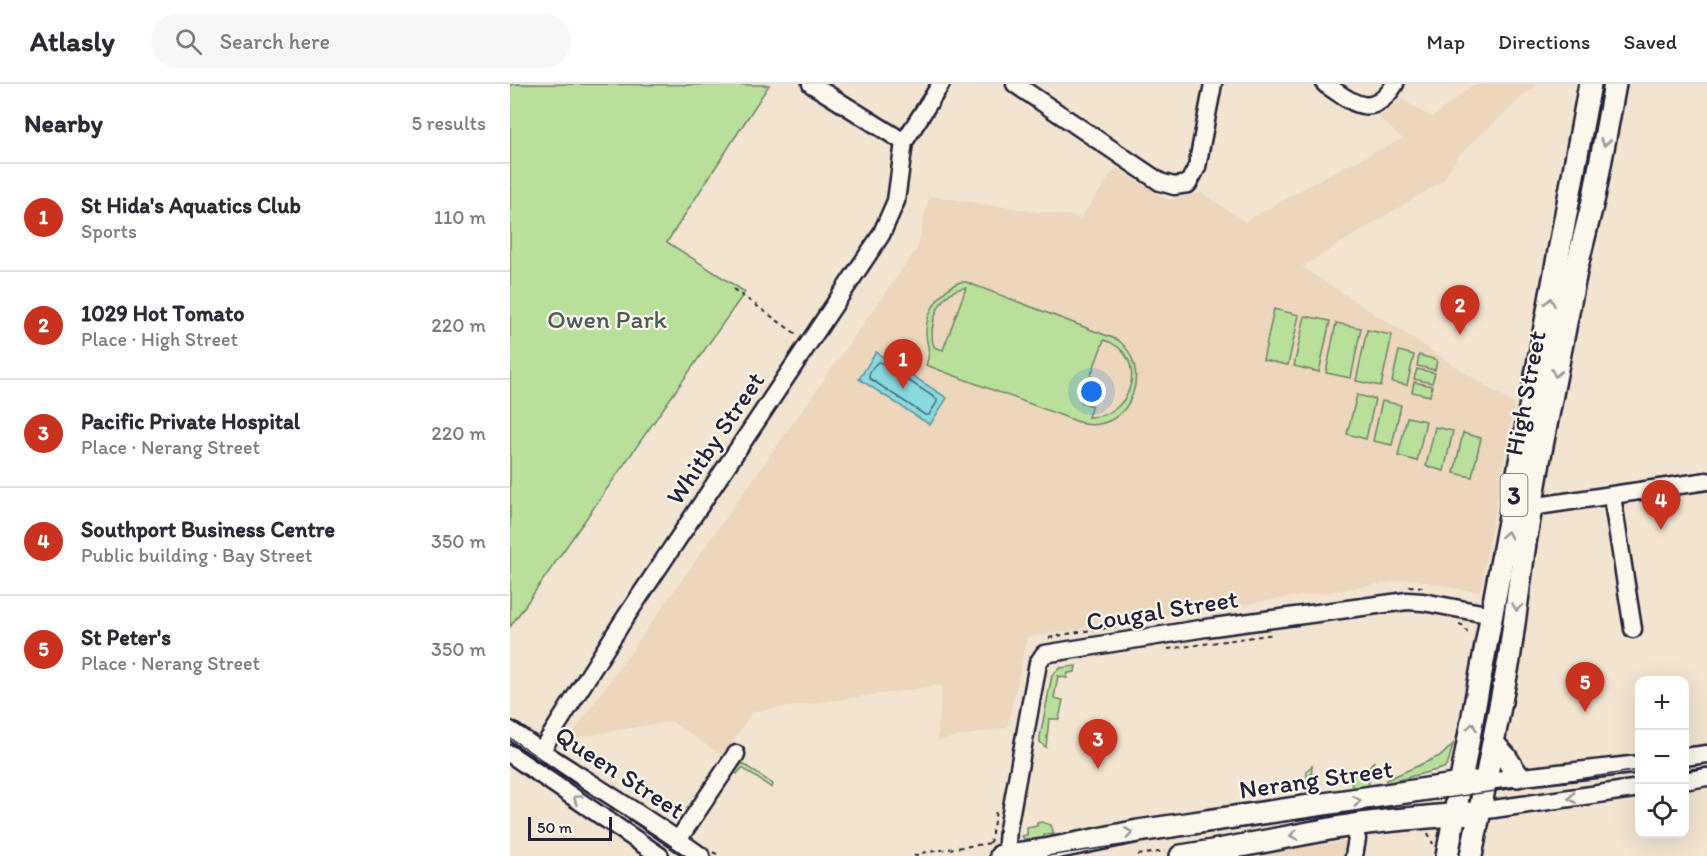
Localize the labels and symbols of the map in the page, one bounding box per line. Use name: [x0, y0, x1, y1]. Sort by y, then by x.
one-way arrow: [1599, 136, 1612, 146]
pin: 2: [1440, 286, 1480, 335]
one-way arrow: [1543, 297, 1556, 307]
park label: Owen Park: [547, 303, 668, 335]
street label: High Street: [1497, 328, 1553, 458]
pin: 1: [884, 340, 922, 389]
street label: Whitby Street: [659, 365, 771, 511]
one-way arrow: [1550, 368, 1563, 378]
your location: [1077, 377, 1106, 406]
road number: 3: [1500, 474, 1528, 516]
pin: 4: [1642, 480, 1680, 530]
one-way arrow: [1500, 530, 1512, 540]
street label: Cougal Street: [1084, 582, 1241, 638]
one-way arrow: [1511, 603, 1524, 612]
pin: 5: [1566, 662, 1604, 712]
street label: Queen Street: [549, 718, 691, 826]
pin: 3: [1078, 720, 1118, 769]
one-way arrow: [1465, 722, 1478, 732]
street label: Nerang Street: [1237, 752, 1395, 806]
one-way arrow: [1567, 791, 1576, 803]
one-way arrow: [573, 795, 584, 806]
one-way arrow: [1353, 795, 1362, 807]
scale bar: [528, 814, 612, 842]
one-way arrow: [1124, 827, 1133, 839]
one-way arrow: [1289, 828, 1299, 841]

